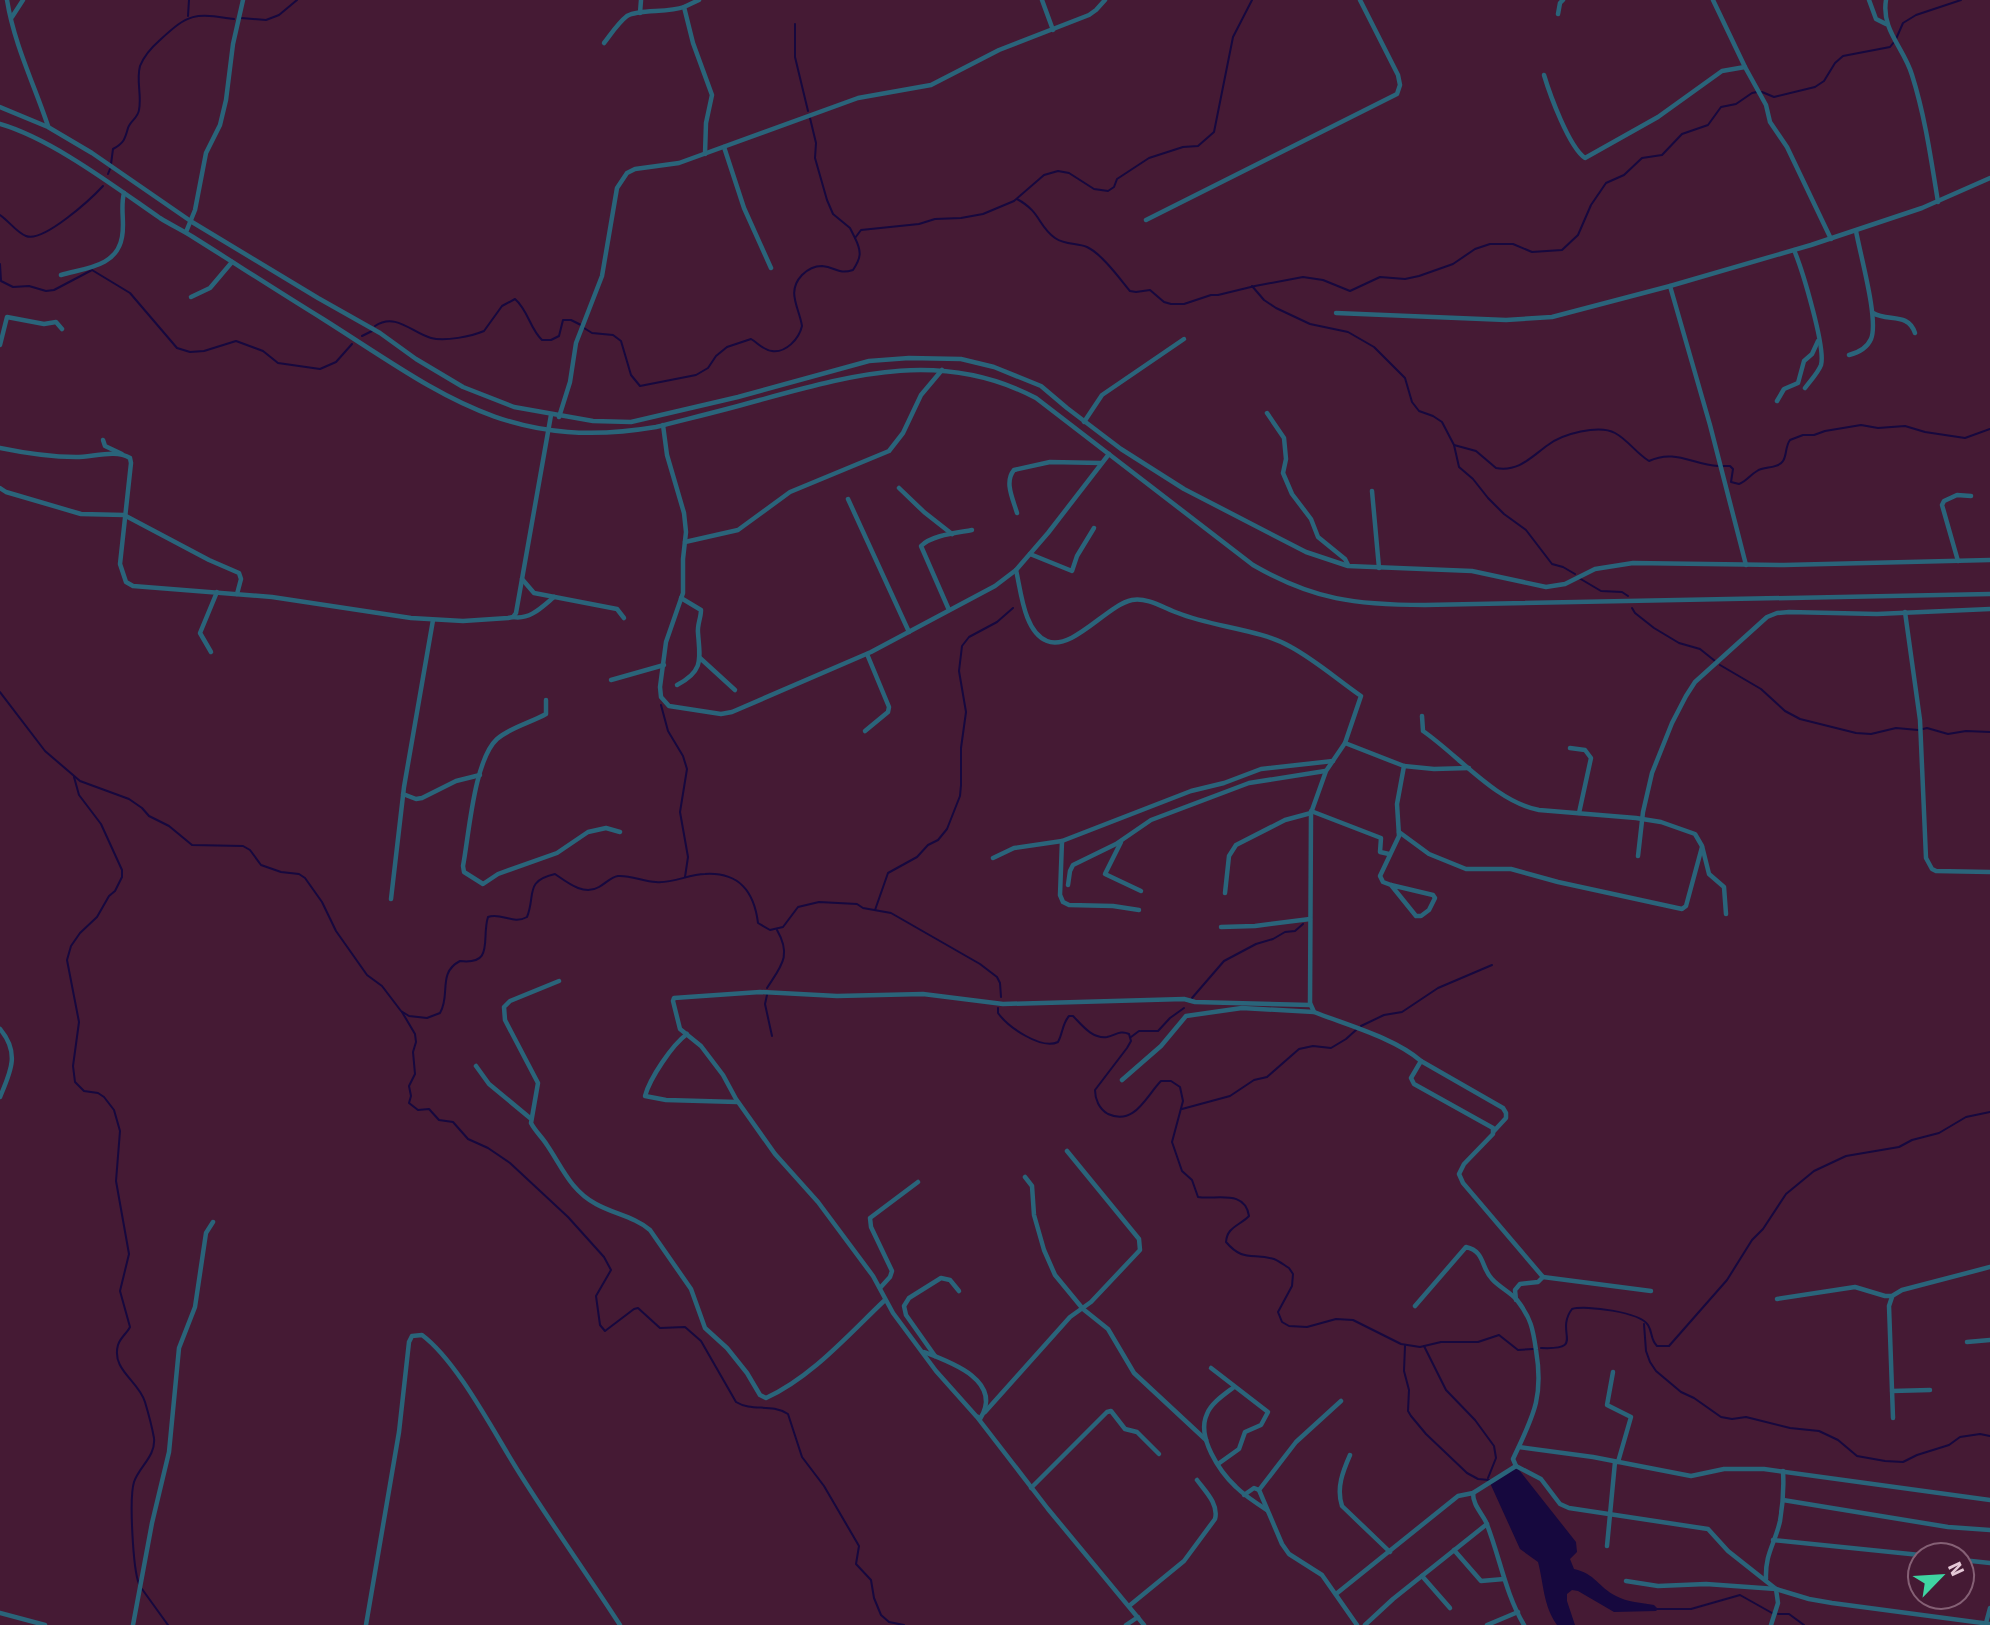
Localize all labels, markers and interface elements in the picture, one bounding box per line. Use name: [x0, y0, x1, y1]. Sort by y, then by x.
north arrow: [1906, 1541, 1976, 1611]
text: N: [1943, 1558, 1969, 1580]

